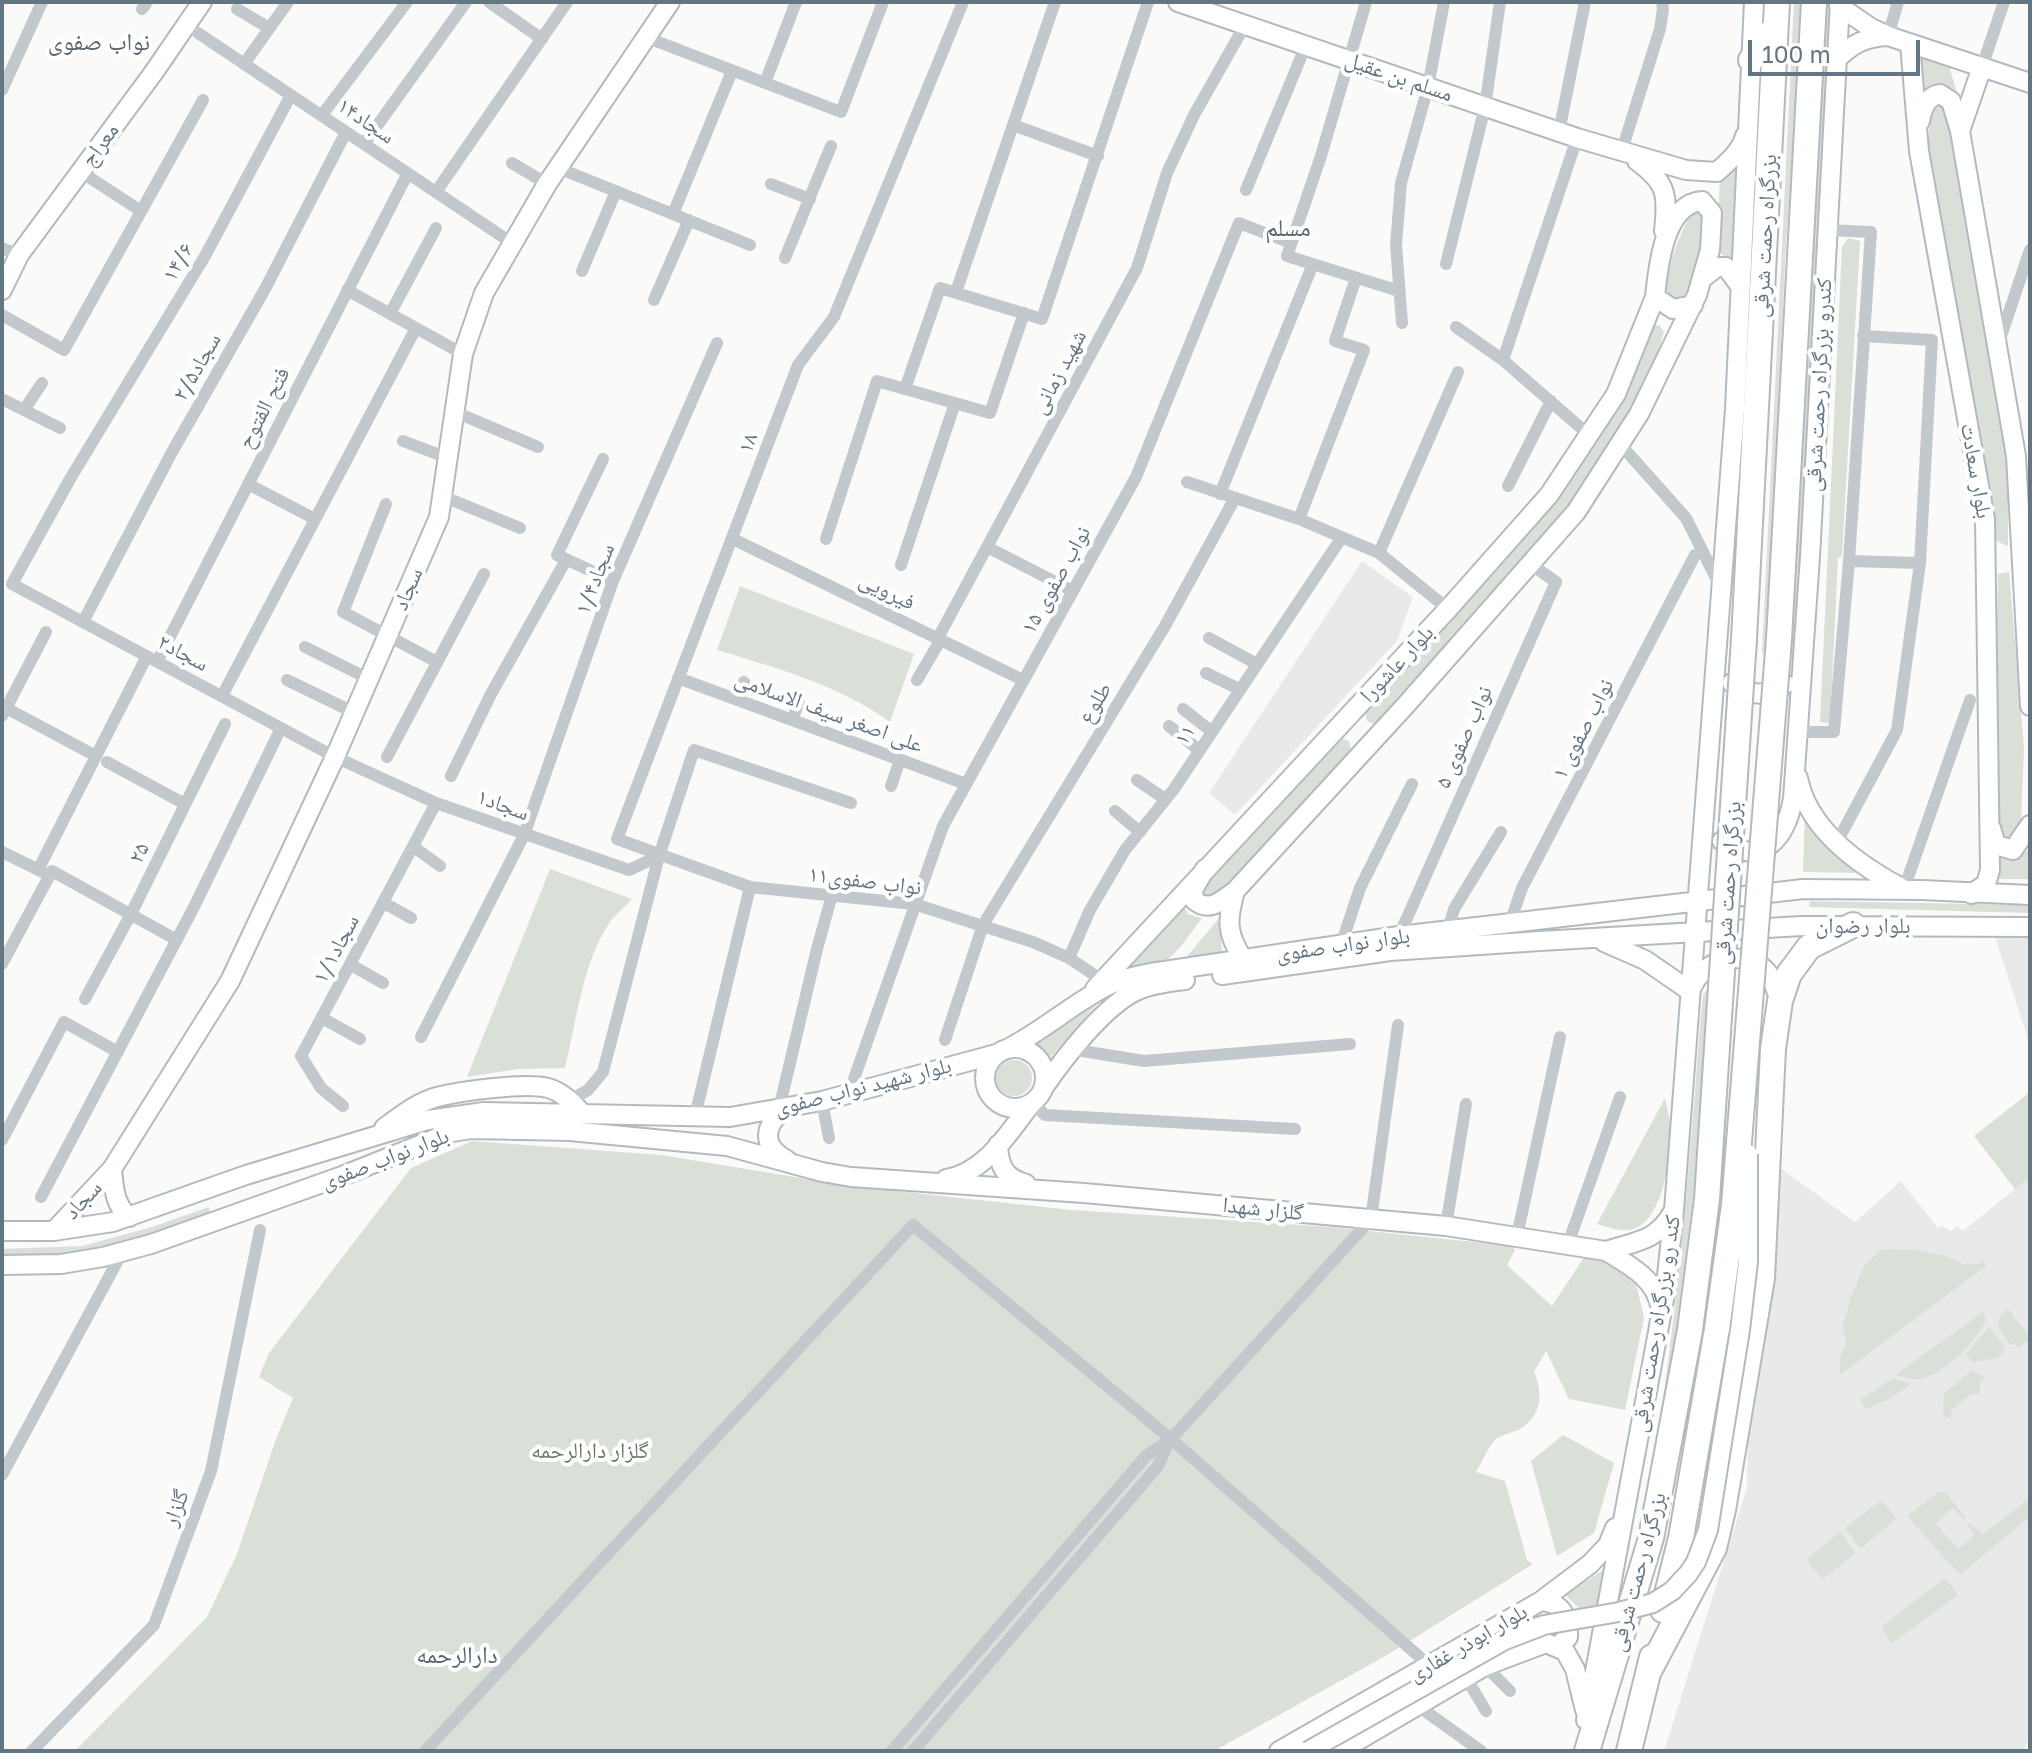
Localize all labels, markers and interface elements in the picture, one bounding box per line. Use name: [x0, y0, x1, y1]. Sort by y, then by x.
scale bar: [1752, 24, 1924, 74]
district label: نواب صفوی: [48, 28, 150, 56]
text: 100 m: [1762, 39, 1831, 68]
street label: مسلم بن عقیل: [1342, 46, 1456, 108]
street label: ۱۴سجاد: [332, 92, 400, 150]
street label: معراج: [75, 118, 125, 172]
street label: بزرگراه رحمت شرقی: [1748, 153, 1782, 319]
district label: مسلم: [1265, 214, 1311, 242]
street label: ۱۴/۶: [157, 238, 199, 286]
street label: کندرو بزرگراه رحمت شرقی: [1800, 277, 1838, 493]
street label: شهید زمانی: [1026, 325, 1092, 419]
street label: ۲/۵سجاد: [167, 328, 227, 406]
street label: فتح الفتوح: [232, 363, 296, 453]
street label: بلوار سعادت: [1955, 421, 1997, 521]
street label: ۱۸: [732, 429, 764, 457]
street label: نواب صفوی ۱۵: [1016, 522, 1096, 638]
street label: ۱/۴سجاد: [569, 540, 621, 618]
street label: سجاد: [387, 564, 429, 614]
street label: فیرویی: [855, 566, 919, 616]
street label: بلوار عاشورا: [1355, 620, 1439, 708]
street label: ۲سجاد: [153, 629, 213, 677]
street label: علی اصغر سیف الاسلامی: [731, 666, 927, 758]
street label: نواب صفوی ۱: [1546, 674, 1620, 784]
street label: طلوع: [1072, 678, 1118, 728]
street label: نواب صفوی ۵: [1430, 682, 1498, 792]
street label: ۱۱: [1169, 720, 1201, 750]
street label: ۱سجاد: [473, 783, 533, 827]
street label: بزرگراه رحمت شرقی: [1709, 800, 1747, 966]
street label: ۲۵: [123, 838, 155, 868]
street label: ۱۱نواب صفوی: [807, 861, 923, 901]
street label: ۱/۱سجاد: [307, 910, 365, 988]
street label: بلوار رضوان: [1815, 913, 1911, 939]
street label: بلوار نواب صفوی: [1274, 923, 1412, 967]
street label: بلوار شهید نواب صفوی: [772, 1052, 954, 1122]
street label: بلوار نواب صفوی: [317, 1123, 453, 1195]
street label: سجاد: [58, 1175, 108, 1225]
street label: گلزار شهدا: [1221, 1192, 1305, 1226]
street label: کند رو بزرگراه رحمت شرقی: [1626, 1213, 1686, 1435]
park label: گلزار دارالرحمه: [531, 1438, 649, 1464]
street label: گلزار: [157, 1486, 195, 1530]
street label: بزرگراه رحمت شرقی: [1604, 1489, 1672, 1655]
street label: بلوار ابوذر غفاری: [1404, 1598, 1532, 1688]
district label: دارالرحمه: [416, 1641, 498, 1669]

